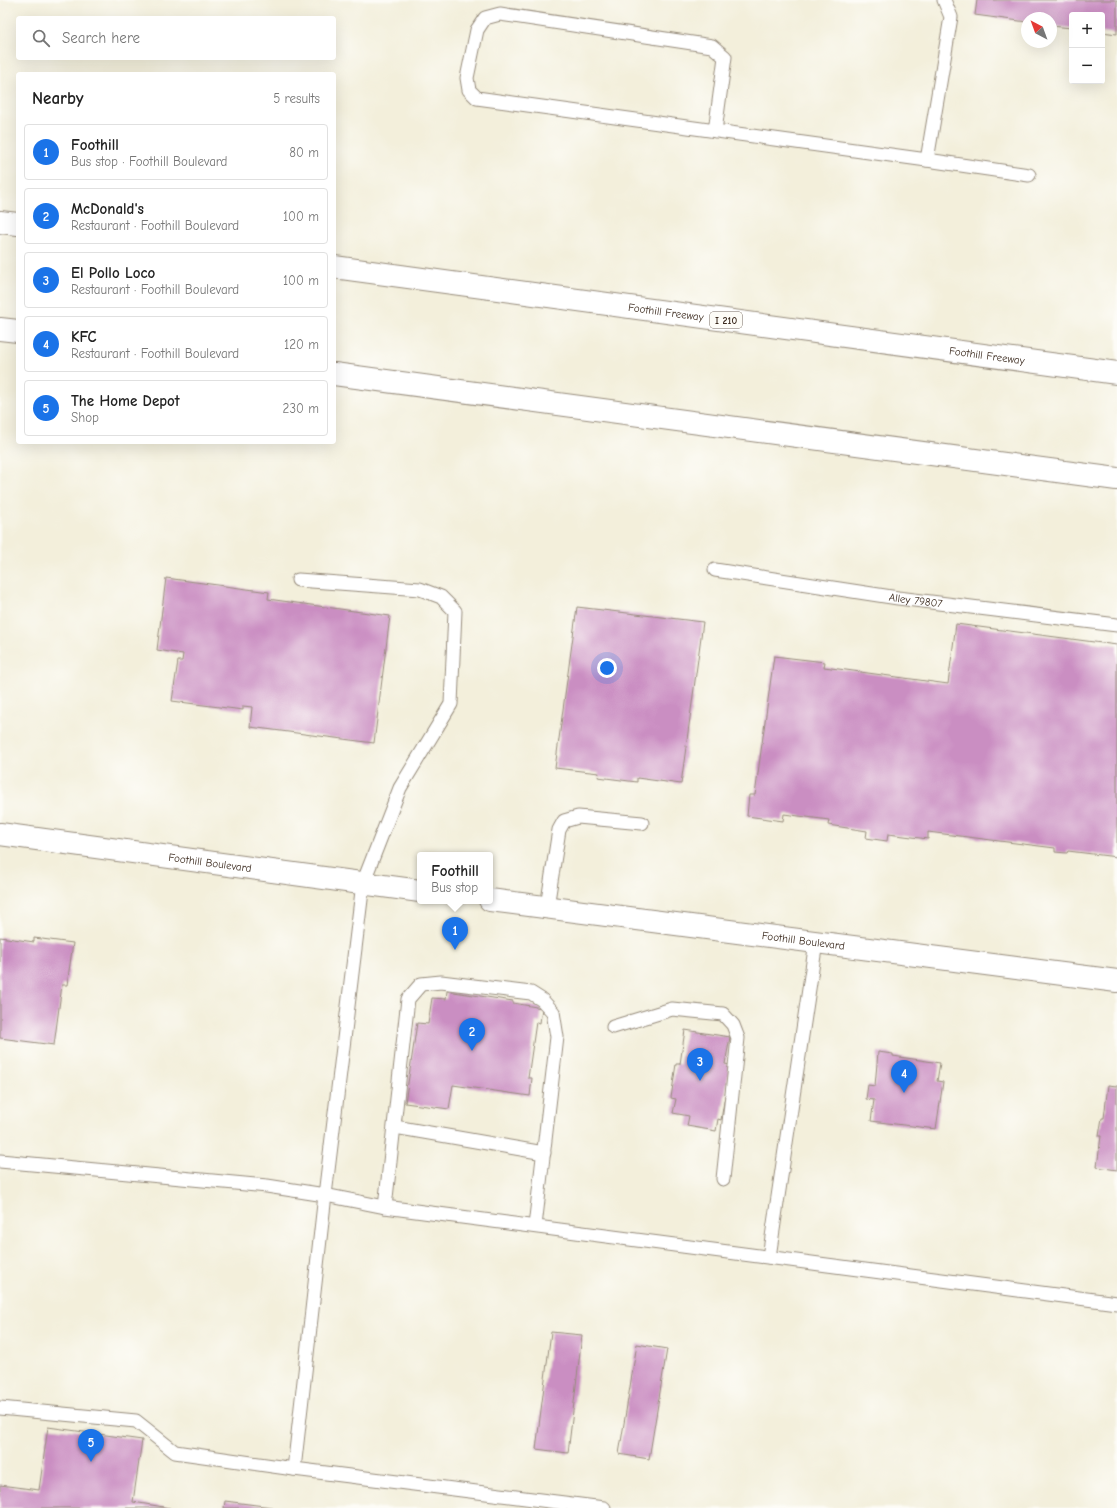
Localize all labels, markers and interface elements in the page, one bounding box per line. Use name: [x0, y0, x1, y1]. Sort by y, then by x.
north arrow: [1021, 12, 1057, 48]
map controls: [1069, 12, 1105, 84]
button: +: [1069, 12, 1105, 48]
search box: [16, 16, 336, 60]
icon: search: [30, 27, 52, 49]
text: Search here: [62, 29, 140, 47]
button: −: [1069, 48, 1105, 84]
text: Nearby: [32, 89, 83, 108]
text: 5 results: [273, 91, 320, 106]
text: Foothill: [71, 136, 119, 154]
text: 1: [43, 145, 49, 160]
text: 80 m: [289, 145, 319, 160]
text: Bus stop · Foothill Boulevard: [71, 154, 228, 169]
text: McDonald's: [71, 200, 144, 218]
text: 2: [43, 209, 49, 224]
text: 100 m: [283, 209, 319, 224]
text: Restaurant · Foothill Boulevard: [71, 218, 239, 233]
text: El Pollo Loco: [71, 264, 155, 282]
text: 3: [43, 273, 49, 288]
text: 100 m: [283, 273, 319, 288]
text: Restaurant · Foothill Boulevard: [71, 282, 239, 297]
street label: Foothill Freeway: [627, 301, 704, 324]
road number: I 210: [710, 312, 742, 328]
text: KFC: [71, 328, 97, 346]
text: 4: [43, 337, 49, 352]
text: 120 m: [284, 337, 319, 352]
street label: Foothill Freeway: [948, 344, 1026, 367]
text: Restaurant · Foothill Boulevard: [71, 346, 239, 361]
text: The Home Depot: [71, 392, 180, 410]
text: 5: [43, 401, 49, 416]
text: 230 m: [283, 401, 319, 416]
text: Shop: [71, 410, 99, 425]
street label: Alley 79807: [888, 591, 943, 610]
your location: [597, 658, 617, 678]
street label: Foothill Boulevard: [168, 851, 252, 875]
popup: [417, 852, 493, 904]
text: Foothill: [431, 862, 479, 880]
text: Bus stop: [431, 880, 478, 895]
pin: 1: [442, 917, 468, 950]
street label: Foothill Boulevard: [761, 929, 846, 953]
pin: 2: [459, 1018, 485, 1051]
pin: 3: [687, 1048, 713, 1081]
pin: 4: [891, 1060, 917, 1093]
pin: 5: [78, 1429, 104, 1462]

